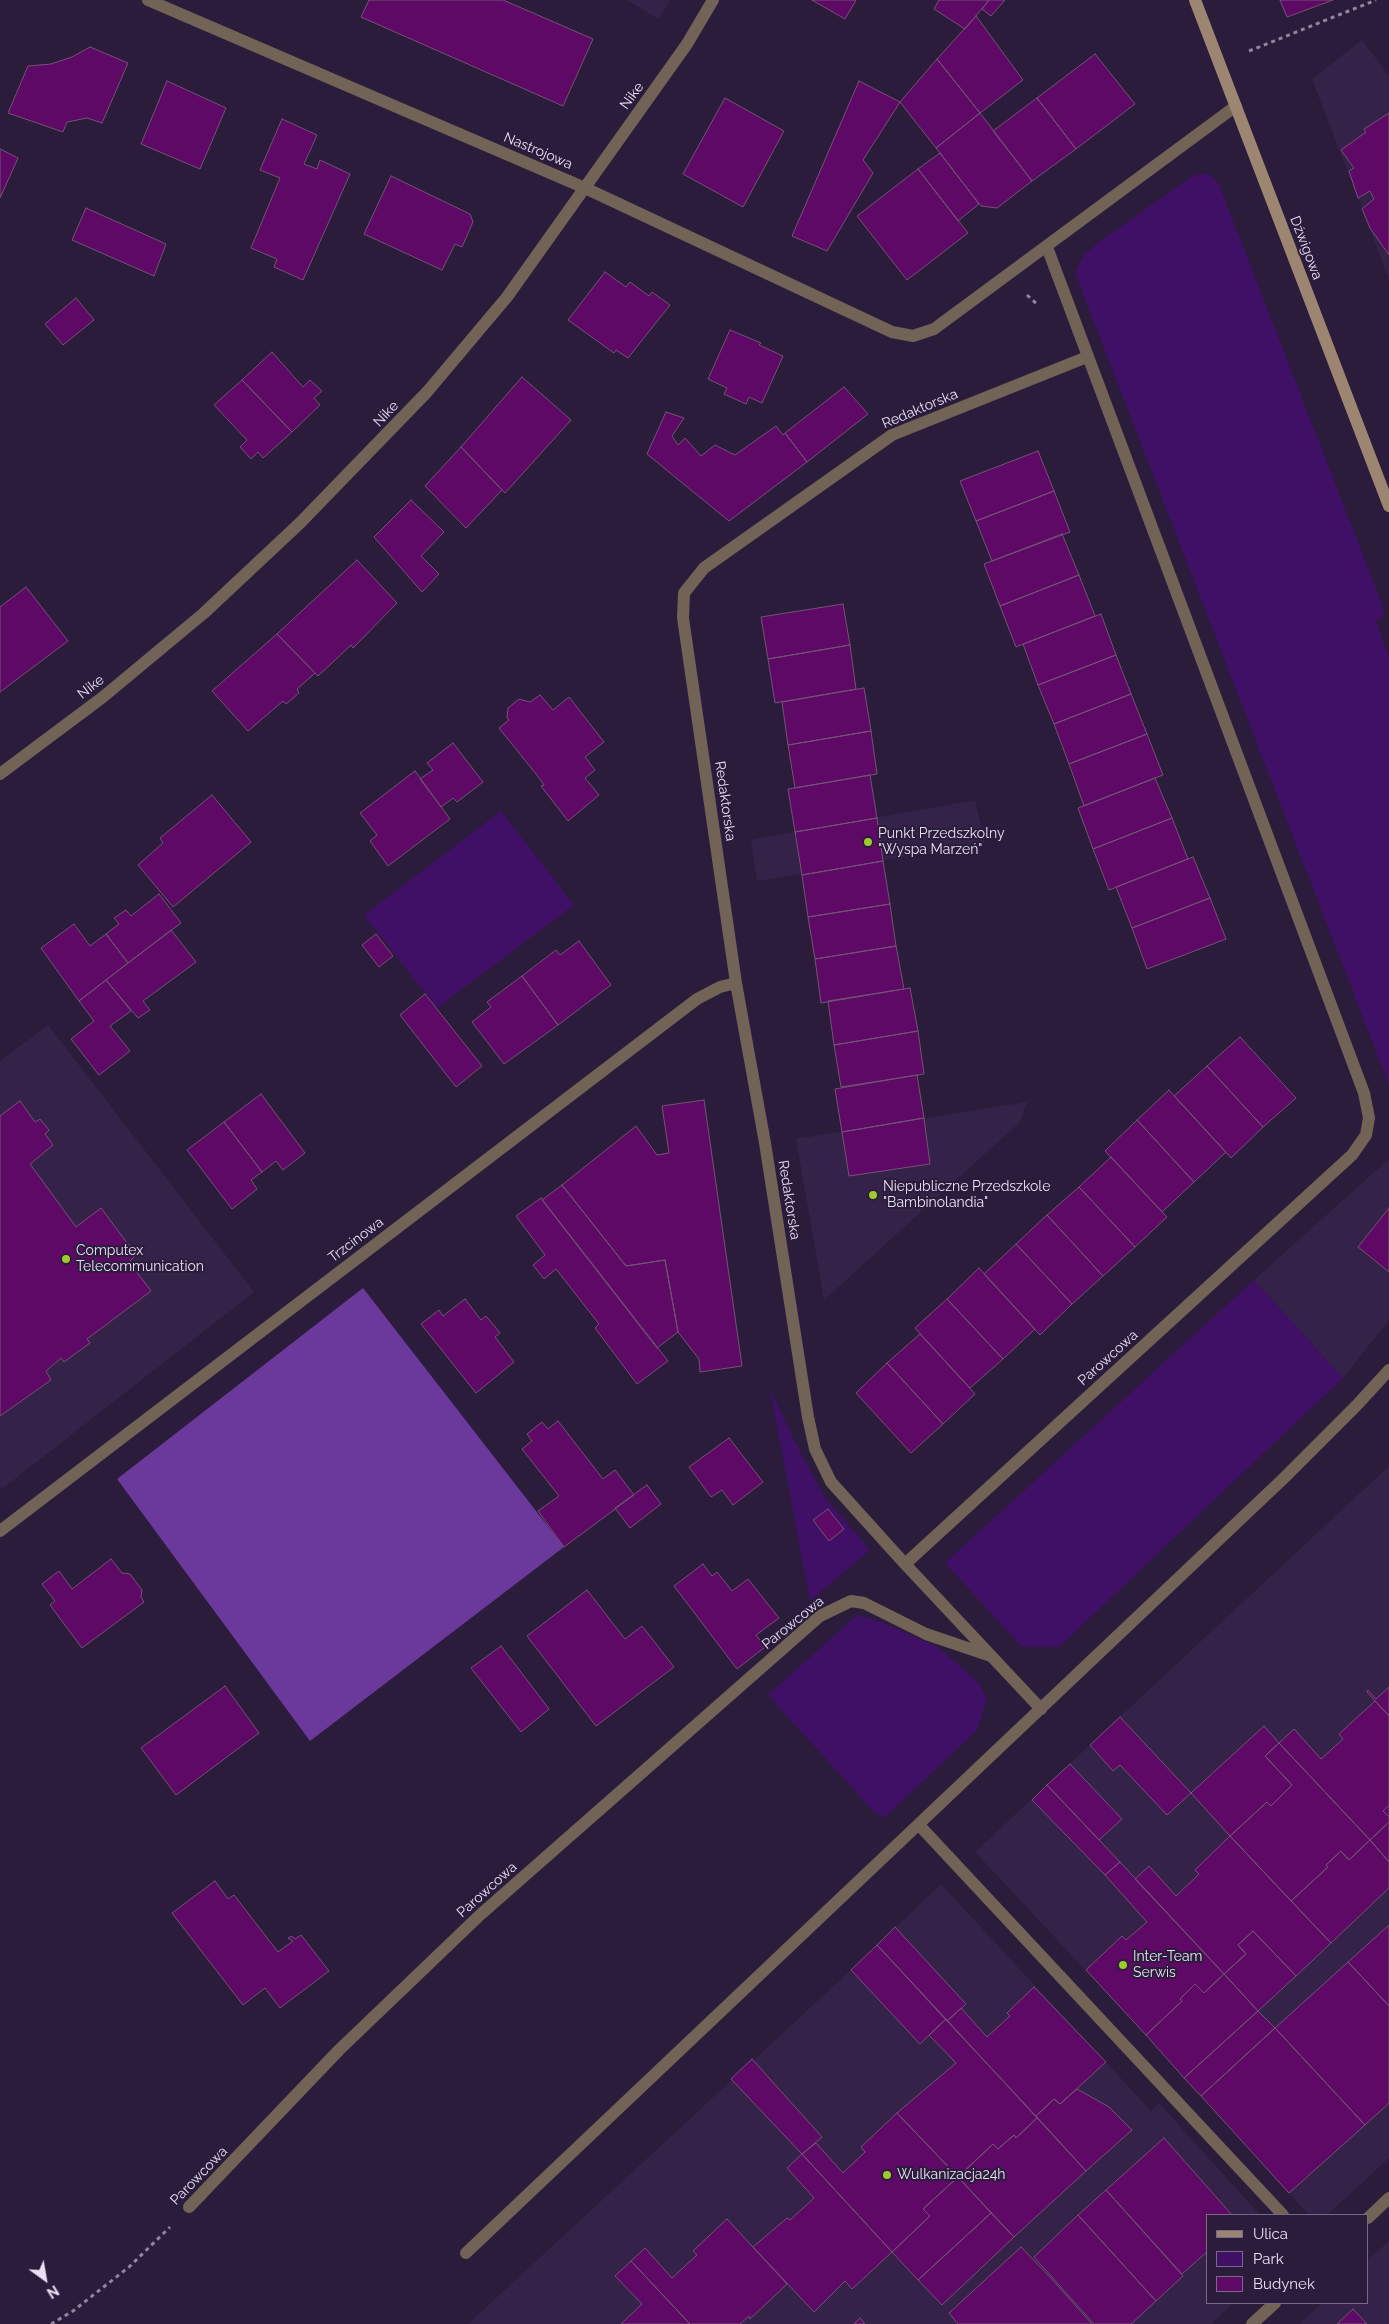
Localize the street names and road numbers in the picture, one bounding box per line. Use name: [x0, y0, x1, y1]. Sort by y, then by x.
street label: Nike: [617, 79, 647, 113]
street label: Nastrojowa: [501, 129, 575, 173]
street label: Dźwigowa: [1286, 214, 1326, 282]
street label: Redaktorska: [880, 386, 960, 432]
street label: Nike: [370, 398, 402, 430]
street label: Nike: [74, 671, 108, 703]
street label: Redaktorska: [711, 760, 739, 842]
street label: Redaktorska: [774, 1159, 804, 1241]
street label: Trzcinowa: [325, 1214, 387, 1266]
street label: Parowcowa: [1075, 1327, 1141, 1389]
street label: Parowcowa: [759, 1593, 827, 1653]
street label: Parowcowa: [454, 1859, 520, 1921]
street label: Parowcowa: [167, 2143, 231, 2209]

